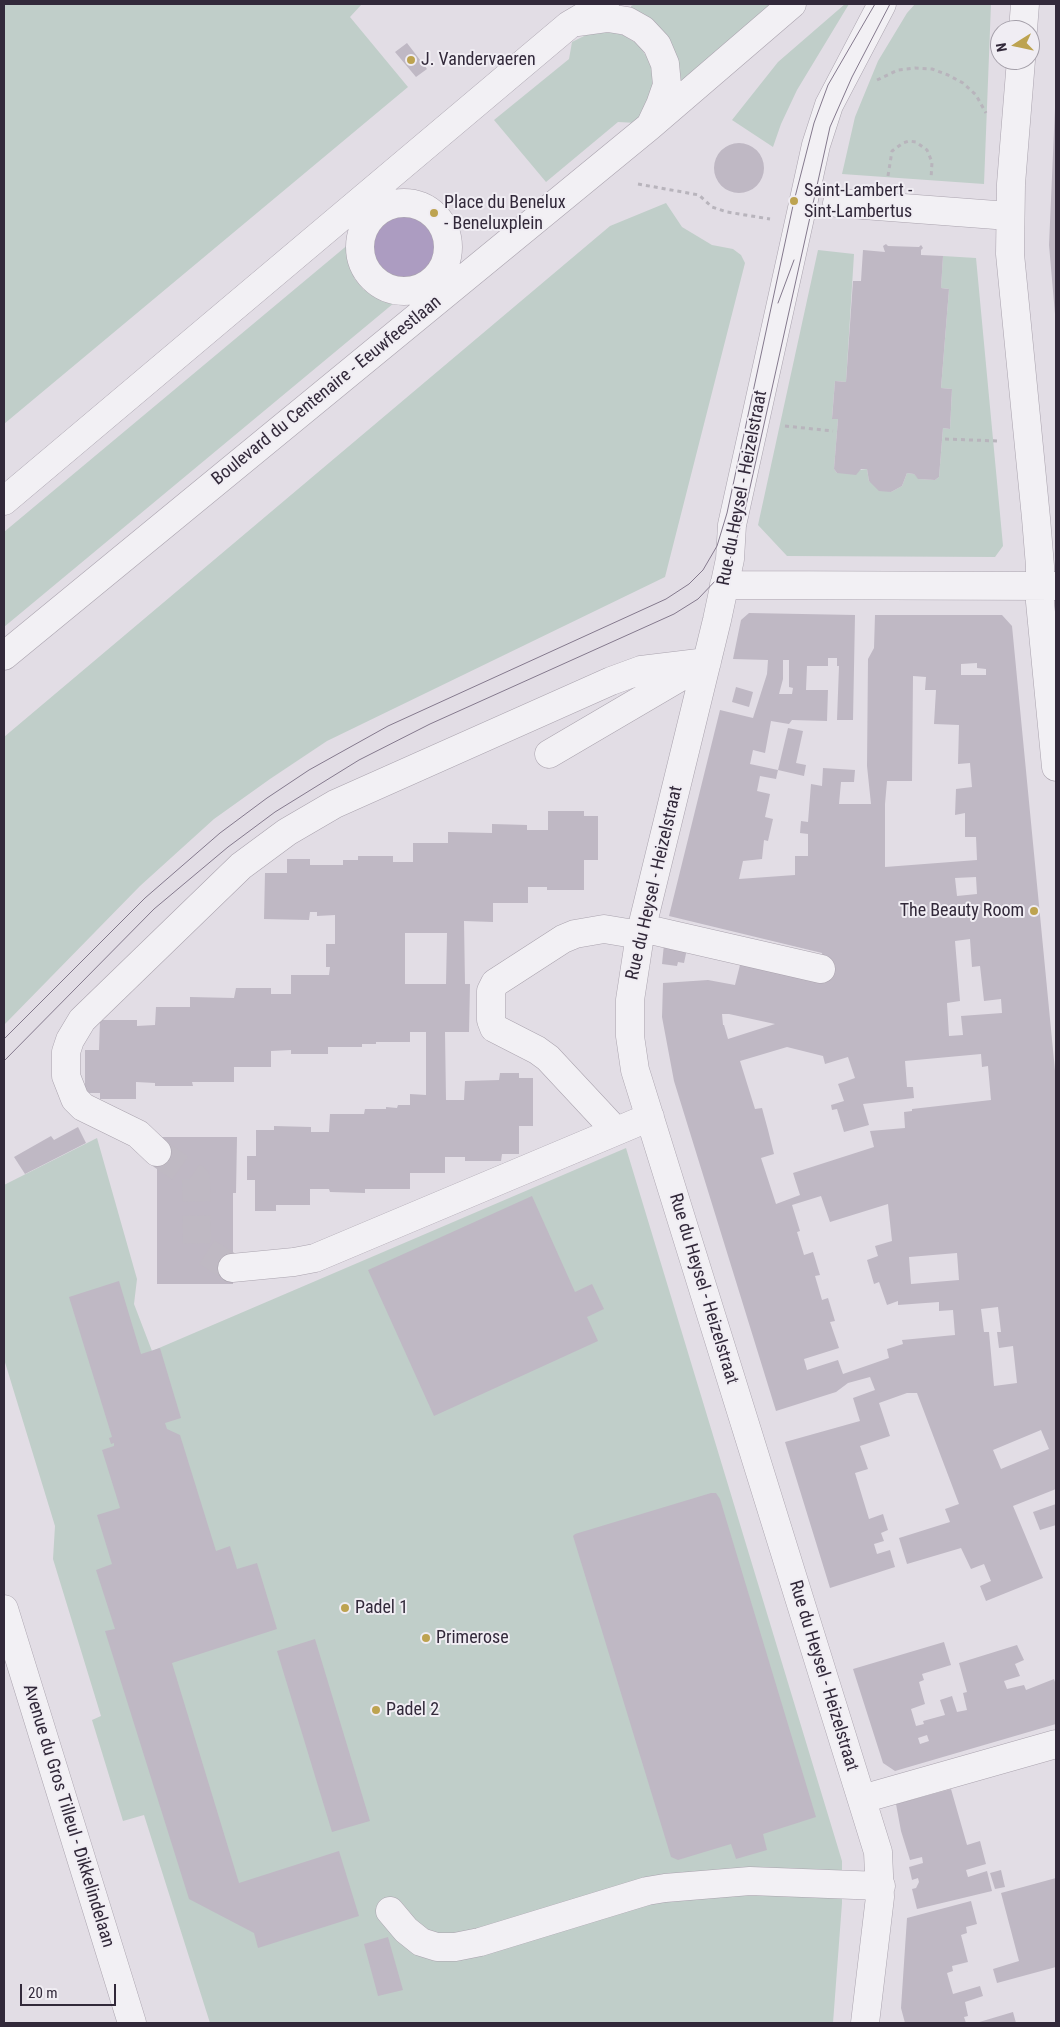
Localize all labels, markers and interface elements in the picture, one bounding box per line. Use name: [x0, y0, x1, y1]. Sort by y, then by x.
north arrow: [990, 20, 1040, 70]
text: N: [993, 42, 1010, 53]
place label: J. Vandervaeren: [421, 49, 536, 71]
marker: J. Vandervaeren: [405, 54, 417, 66]
place label: Saint-Lambert - Sint-Lambertus: [804, 180, 912, 222]
place label: Place du Benelux - Beneluxplein: [444, 192, 566, 234]
marker: Saint-Lambert - Sint-Lambertus: [788, 195, 800, 207]
marker: Place du Benelux - Beneluxplein: [428, 207, 440, 219]
street label: Boulevard du Centenaire - Eeuwfeestlaan: [208, 292, 446, 490]
street label: Rue du Heysel - Heizelstraat: [713, 389, 773, 587]
street label: Rue du Heysel - Heizelstraat: [622, 784, 688, 982]
place label: The Beauty Room: [900, 900, 1024, 922]
marker: The Beauty Room: [1028, 905, 1040, 917]
street label: Rue du Heysel - Heizelstraat: [664, 1191, 742, 1387]
street label: Rue du Heysel - Heizelstraat: [784, 1578, 862, 1774]
place label: Padel 1: [355, 1597, 408, 1619]
marker: Padel 1: [339, 1602, 351, 1614]
place label: Primerose: [436, 1627, 509, 1649]
marker: Primerose: [420, 1632, 432, 1644]
street label: Avenue du Gros Tilleul - Dikkelindelaan: [18, 1682, 118, 1950]
place label: Padel 2: [386, 1699, 439, 1721]
marker: Padel 2: [370, 1704, 382, 1716]
scale bar: [22, 1974, 119, 2006]
text: 20 m: [28, 1984, 58, 2002]

